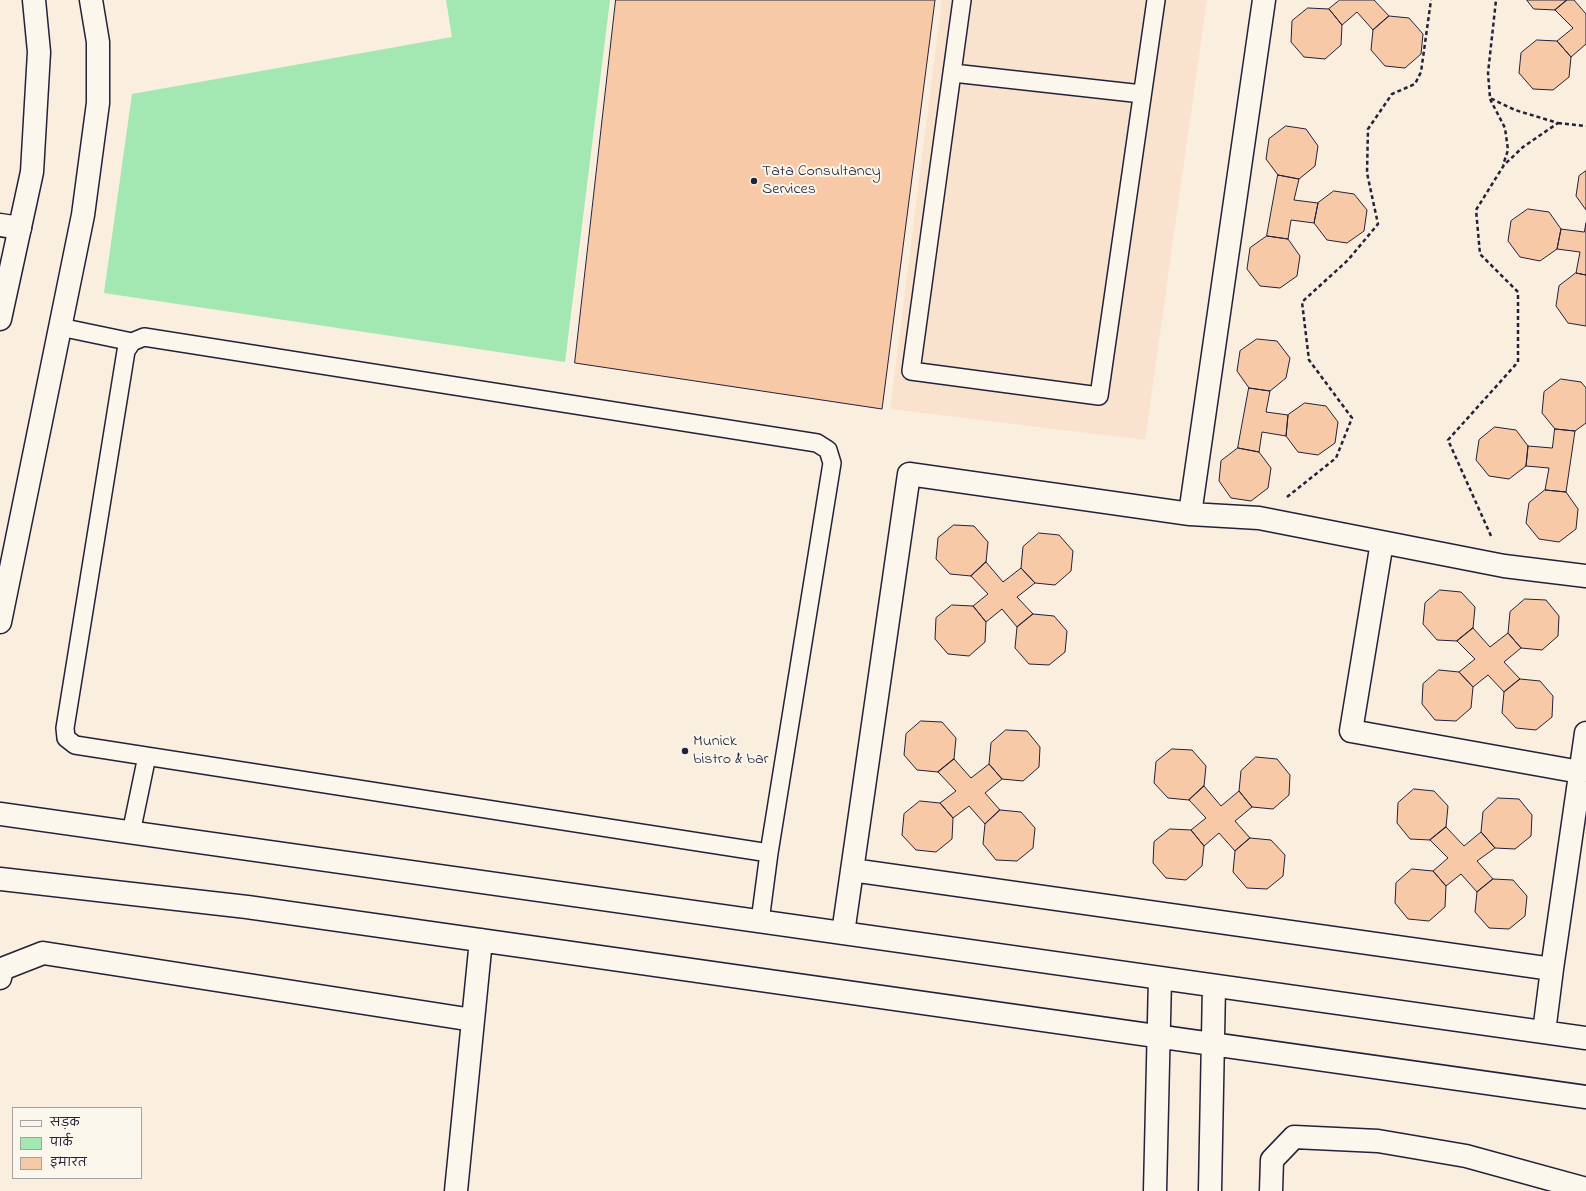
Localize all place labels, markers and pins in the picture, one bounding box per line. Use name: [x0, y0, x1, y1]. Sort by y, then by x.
place label: Tata Consultancy Services: [762, 162, 881, 200]
marker: Tata Consultancy Services: [749, 176, 759, 186]
place label: Munick bistro & bar: [693, 732, 768, 770]
marker: Munick bistro & bar: [680, 746, 690, 756]

